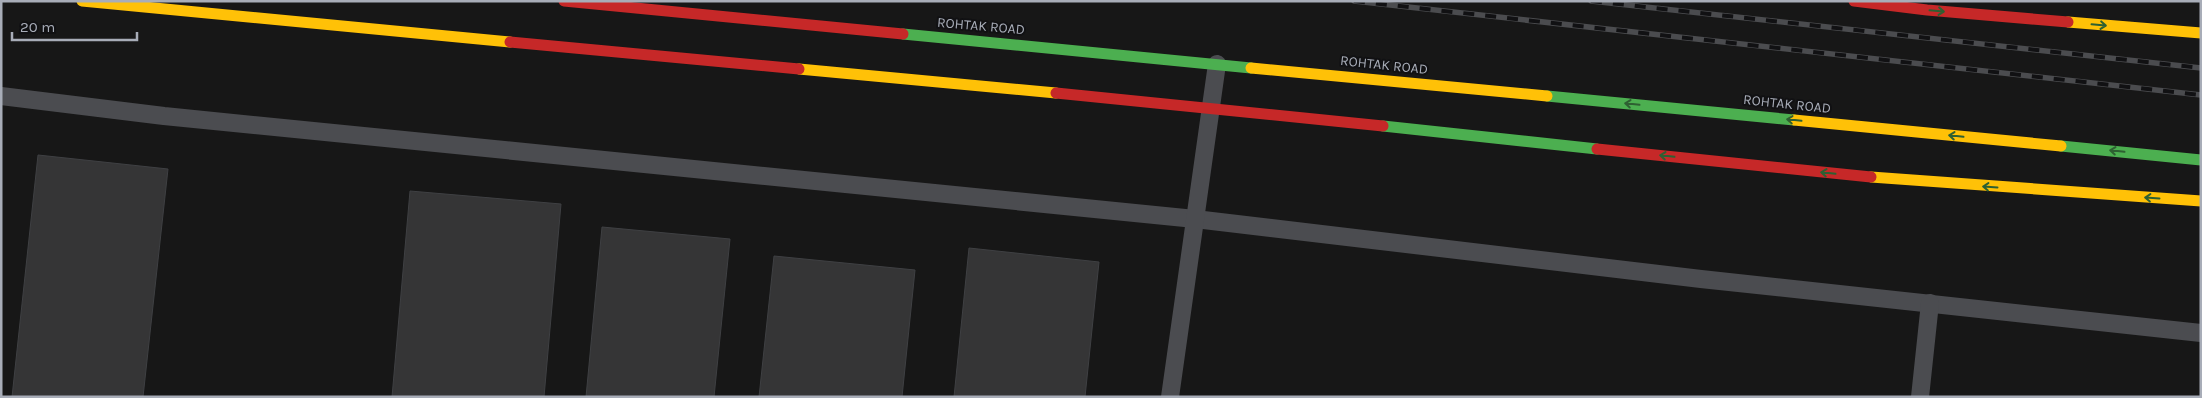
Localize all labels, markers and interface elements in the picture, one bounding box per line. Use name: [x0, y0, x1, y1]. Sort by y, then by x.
one-way arrow: [1929, 6, 1945, 16]
scale bar: [12, 10, 138, 42]
street label: ROHTAK ROAD: [936, 14, 1026, 38]
text: 20 m: [20, 18, 55, 36]
one-way arrow: [2091, 20, 2107, 29]
street label: ROHTAK ROAD: [1339, 52, 1429, 78]
street label: ROHTAK ROAD: [1742, 91, 1832, 117]
one-way arrow: [1624, 99, 1640, 109]
one-way arrow: [1786, 115, 1802, 125]
one-way arrow: [1948, 131, 1964, 140]
one-way arrow: [2110, 147, 2126, 156]
one-way arrow: [1659, 151, 1675, 161]
one-way arrow: [1820, 168, 1836, 178]
one-way arrow: [1982, 182, 1998, 191]
one-way arrow: [2144, 193, 2160, 203]

